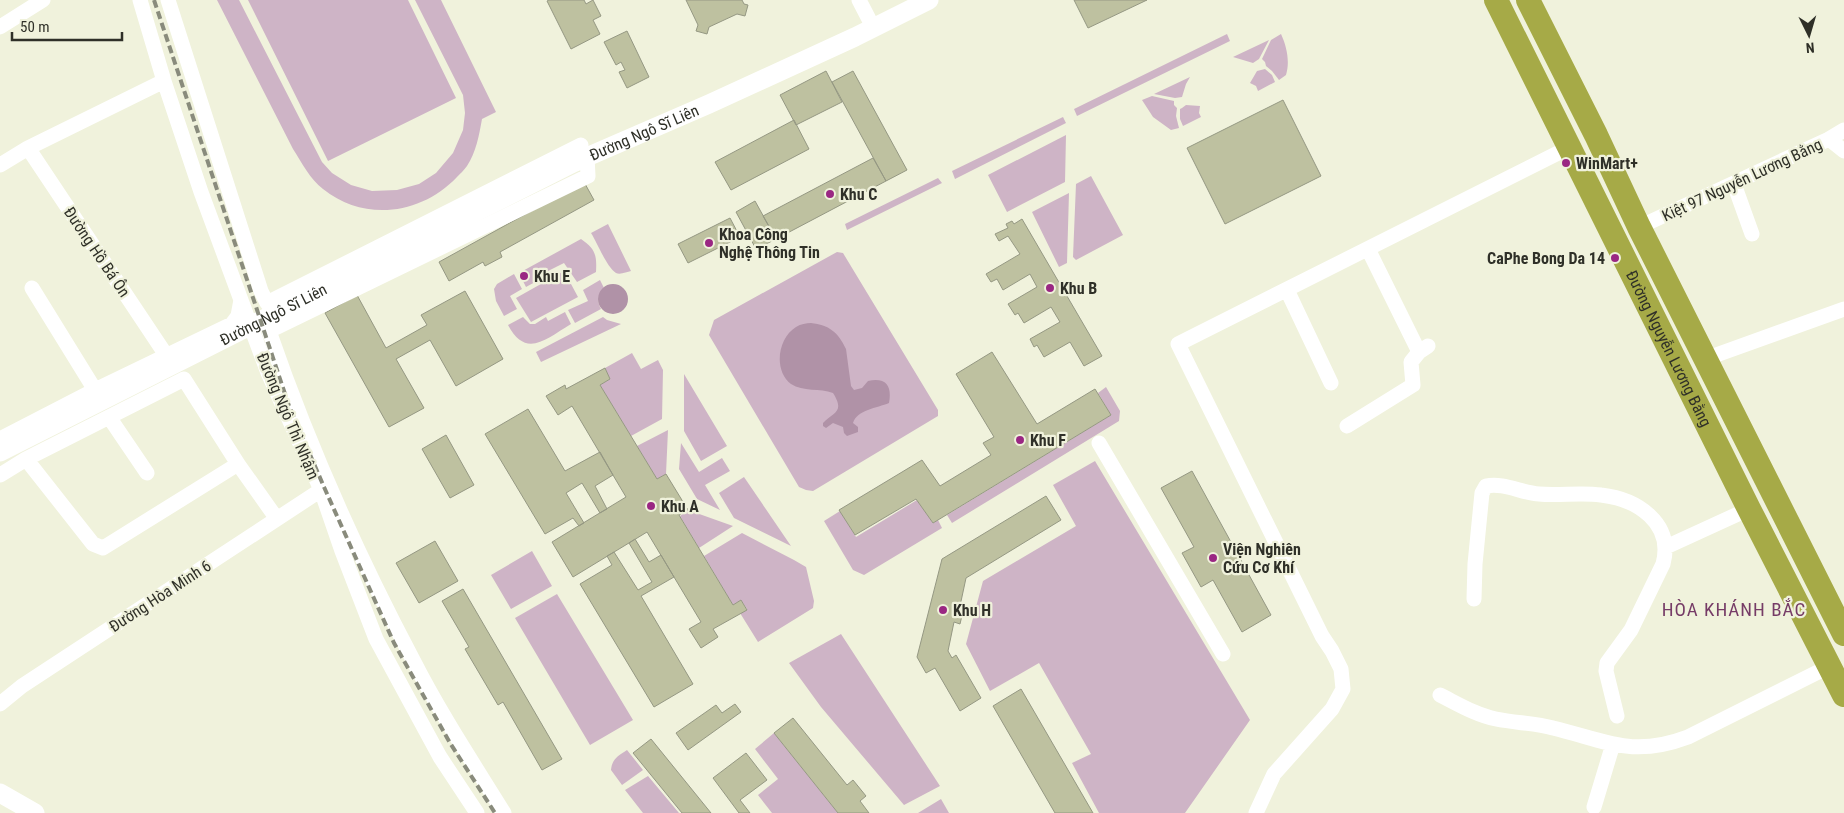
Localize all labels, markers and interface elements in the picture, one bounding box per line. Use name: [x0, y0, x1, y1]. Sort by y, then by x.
scale bar: [12, 10, 122, 42]
north arrow: [1784, 10, 1834, 60]
text: 50 m: [20, 18, 50, 36]
text: N: [1805, 40, 1815, 56]
street label: Đường Ngô Sĩ Liên: [586, 100, 701, 164]
street label: Kiệt 97 Nguyễn Lương Bằng: [1659, 135, 1825, 225]
place label: WinMart+: [1576, 154, 1638, 173]
marker: WinMart+: [1560, 157, 1572, 169]
place label: Khu C: [840, 185, 877, 204]
marker: Khu C: [824, 188, 836, 200]
street label: Đường Hồ Bá Ôn: [60, 203, 135, 301]
place label: Khoa Công Nghệ Thông Tin: [719, 225, 820, 262]
marker: Khoa Công Nghệ Thông Tin: [703, 237, 715, 249]
place label: CaPhe Bong Da 14: [1487, 249, 1605, 268]
marker: CaPhe Bong Da 14: [1609, 252, 1621, 264]
place label: Khu E: [534, 267, 570, 286]
street label: Đường Nguyễn Lương Bằng: [1622, 267, 1716, 430]
marker: Khu E: [518, 270, 530, 282]
street label: Đường Ngô Sĩ Liên: [217, 279, 330, 349]
place label: Khu B: [1060, 279, 1097, 298]
marker: Khu B: [1044, 282, 1056, 294]
street label: Đường Ngô Thì Nhậm: [253, 350, 323, 482]
place label: Khu F: [1030, 431, 1066, 450]
marker: Khu F: [1014, 434, 1026, 446]
place label: Khu A: [661, 497, 699, 516]
marker: Khu A: [645, 500, 657, 512]
place label: Viện Nghiên Cứu Cơ Khí: [1223, 540, 1301, 577]
marker: Viện Nghiên Cứu Cơ Khí: [1207, 552, 1219, 564]
street label: Đường Hòa Minh 6: [106, 556, 215, 636]
district label: HÒA KHÁNH BẮC: [1662, 598, 1806, 621]
place label: Khu H: [953, 601, 991, 620]
marker: Khu H: [937, 604, 949, 616]

